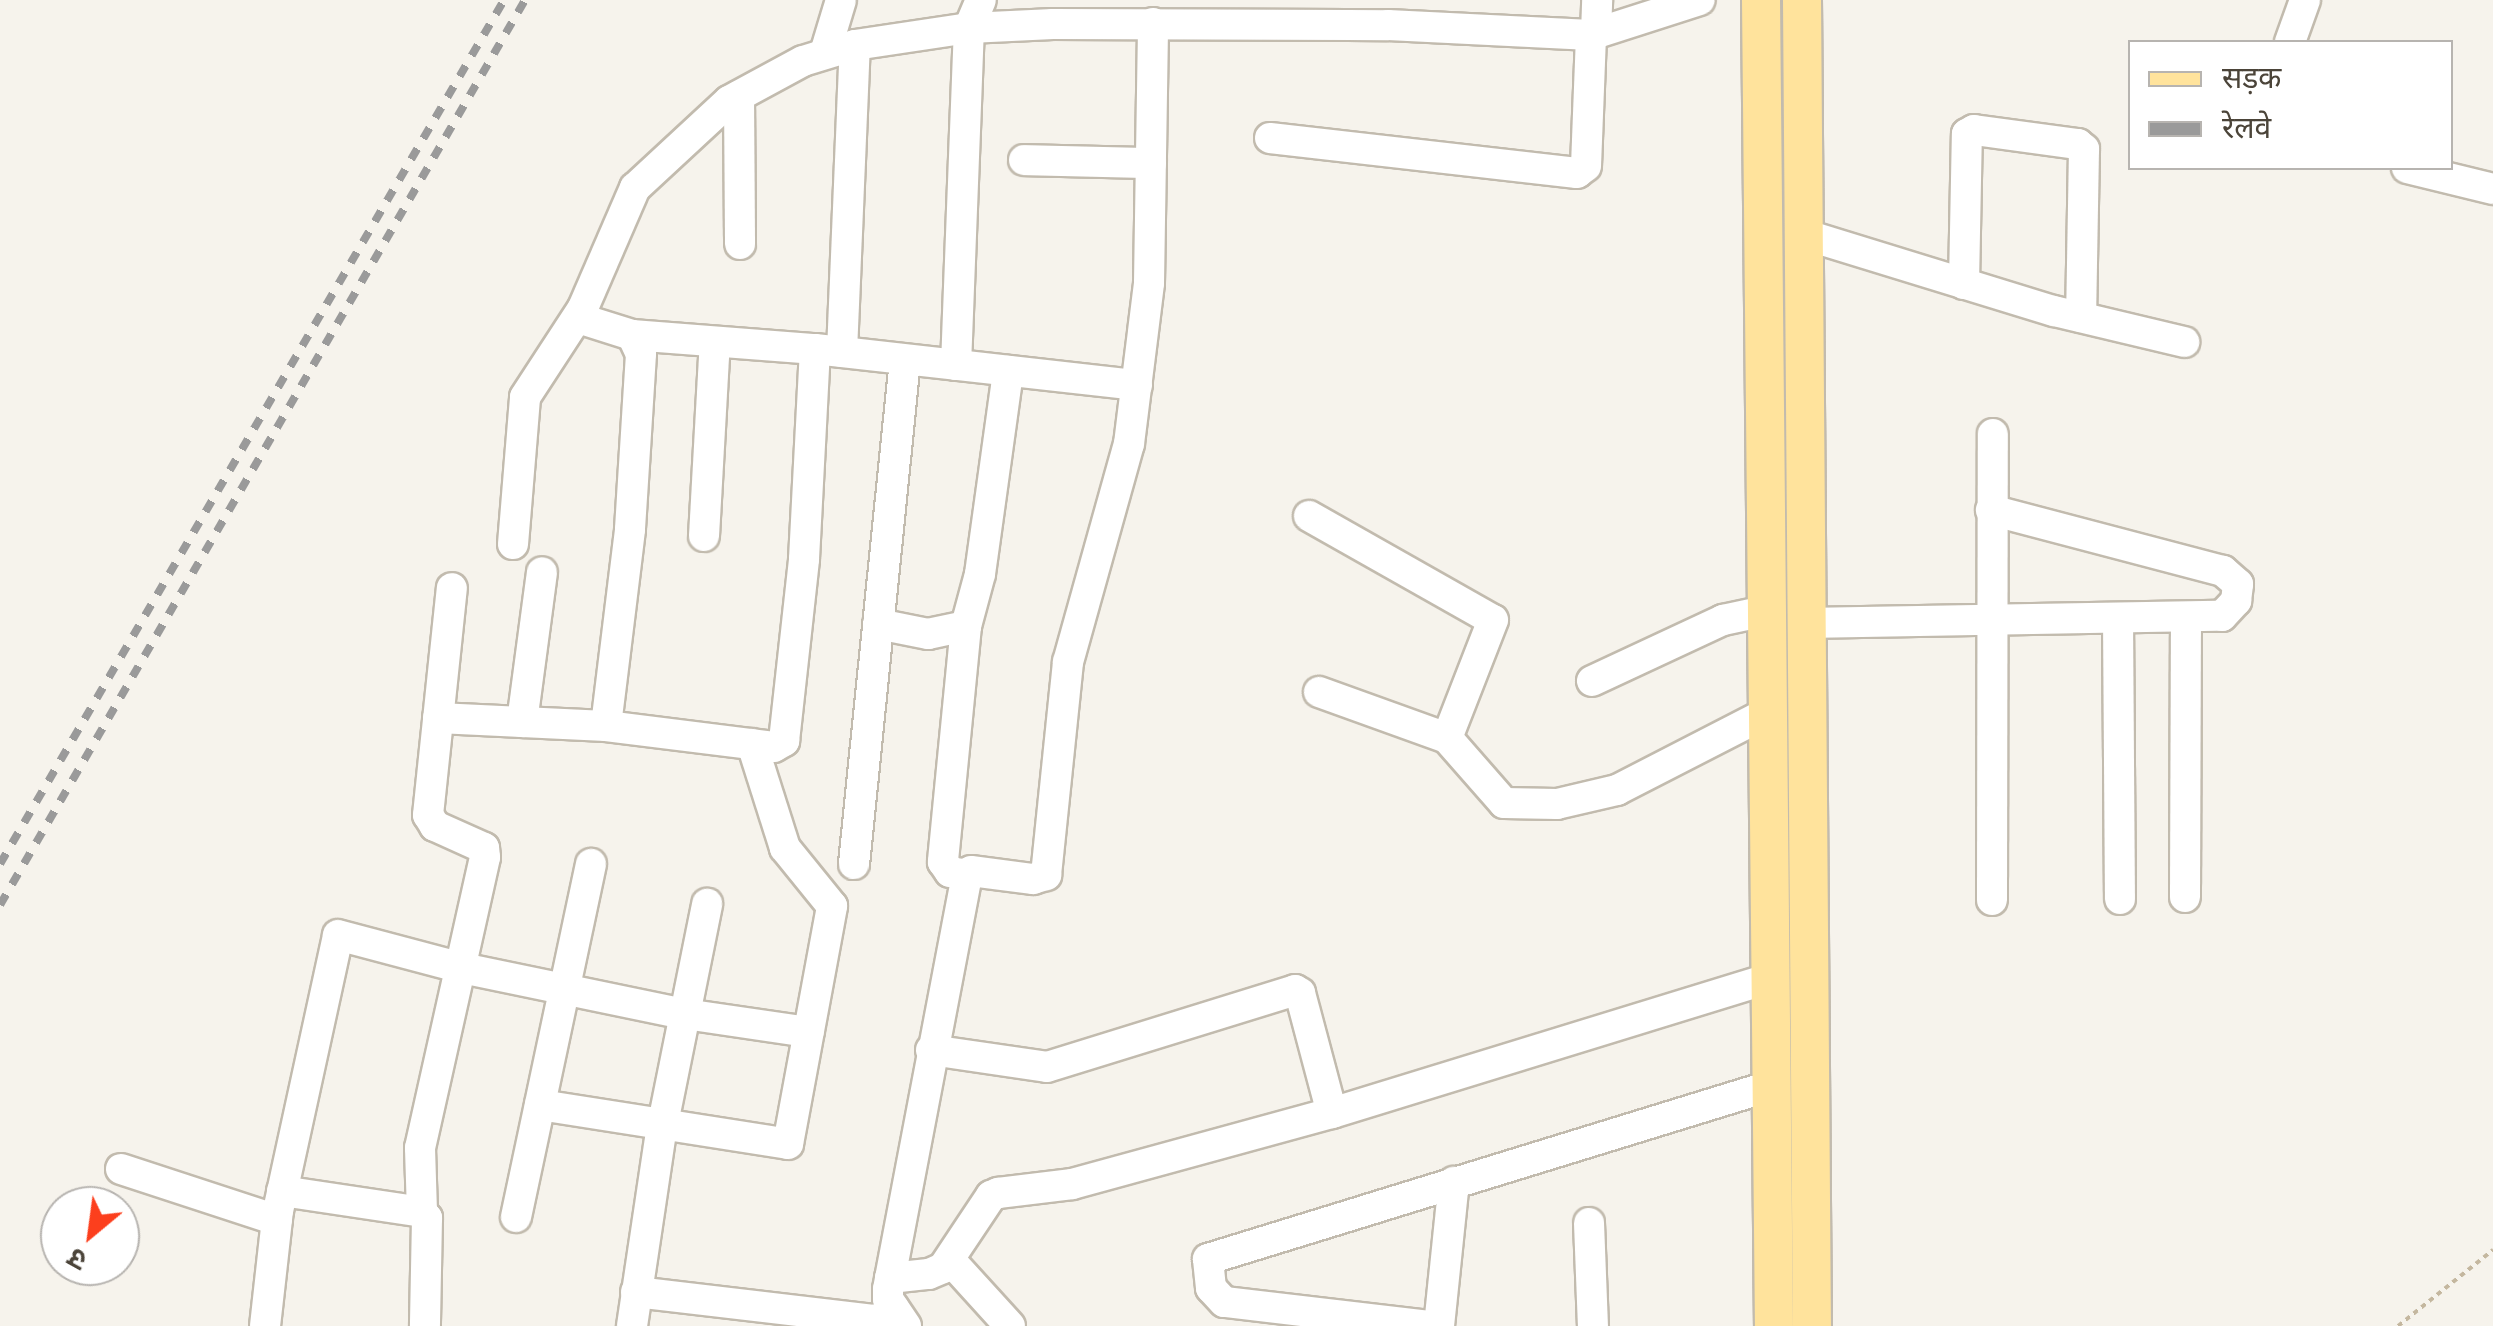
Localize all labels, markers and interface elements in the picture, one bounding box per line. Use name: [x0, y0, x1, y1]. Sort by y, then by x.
legend: [2128, 40, 2453, 170]
text: सड़क: [2222, 58, 2281, 94]
text: रेलवे: [2222, 108, 2271, 144]
north arrow: [40, 1186, 140, 1286]
text: उ: [61, 1242, 92, 1279]

